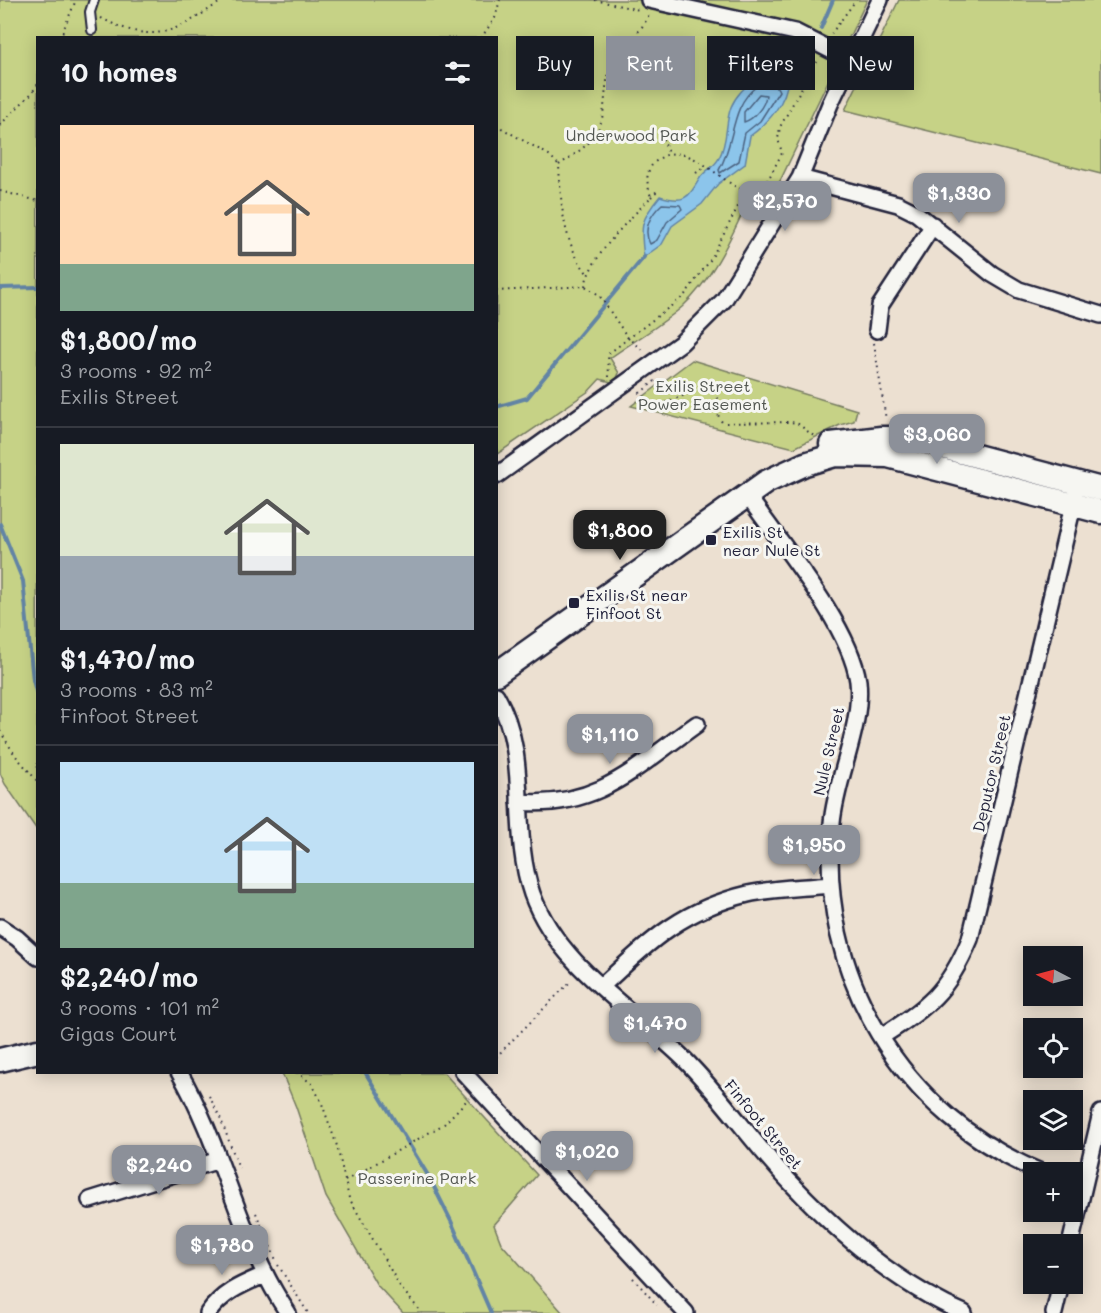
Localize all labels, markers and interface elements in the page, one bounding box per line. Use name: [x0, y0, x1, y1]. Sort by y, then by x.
chip: Buy: [516, 36, 594, 90]
chip: Rent: [606, 36, 695, 90]
chip: Filters: [707, 36, 815, 90]
chip: New: [827, 36, 914, 90]
text: 10 homes: [60, 55, 178, 89]
icon: filters: [441, 56, 474, 89]
park label: Underwood Park: [566, 124, 696, 145]
icon: home: [213, 164, 321, 272]
pin: $1,330: [910, 173, 1008, 224]
text: $1,330: [927, 179, 991, 205]
pin: $2,570: [736, 181, 834, 232]
text: $2,570: [752, 187, 818, 213]
text: $1,800/mo: [60, 323, 197, 357]
text: 3 rooms · 92 m²: [60, 357, 212, 383]
park label: Exilis Street Power Easement: [638, 375, 768, 414]
text: Exilis Street: [60, 383, 179, 409]
pin: $3,060: [888, 414, 986, 465]
text: $3,060: [903, 420, 971, 446]
icon: home: [213, 483, 321, 591]
pin: $1,800: [571, 510, 669, 561]
text: $1,800: [587, 516, 653, 542]
place label: Exilis St near Nule St: [723, 521, 821, 560]
marker: Exilis St near Nule St: [704, 533, 718, 547]
place label: Exilis St near Finfoot St: [586, 584, 688, 623]
marker: Exilis St near Finfoot St: [567, 596, 581, 610]
text: $1,470/mo: [60, 642, 195, 676]
text: 3 rooms · 83 m²: [60, 676, 213, 702]
text: Finfoot Street: [60, 702, 199, 728]
street label: Nule Street: [808, 705, 848, 797]
street label: Deputor Street: [967, 712, 1015, 834]
pin: $1,110: [561, 714, 659, 765]
text: $1,110: [581, 720, 639, 746]
icon: home: [213, 801, 321, 909]
pin: $1,950: [765, 825, 863, 876]
text: $1,950: [782, 831, 846, 857]
north arrow: [1023, 946, 1083, 1006]
map controls: [1023, 946, 1083, 1294]
text: $2,240/mo: [60, 960, 198, 994]
text: 3 rooms · 101 m²: [60, 994, 219, 1020]
pin: $1,470: [606, 1003, 704, 1054]
text: $1,470: [623, 1009, 687, 1035]
button: locate: [1023, 1018, 1083, 1078]
text: Gigas Court: [60, 1020, 177, 1046]
street label: Finfoot Street: [720, 1075, 808, 1173]
button: layers: [1023, 1090, 1083, 1150]
pin: $1,020: [538, 1131, 636, 1182]
text: $1,020: [555, 1137, 619, 1163]
pin: $2,240: [110, 1145, 208, 1196]
text: $2,240: [126, 1151, 192, 1177]
button: +: [1023, 1162, 1083, 1222]
park label: Passerine Park: [358, 1167, 476, 1188]
pin: $1,780: [173, 1225, 271, 1276]
text: $1,780: [190, 1231, 254, 1257]
button: −: [1023, 1234, 1083, 1294]

